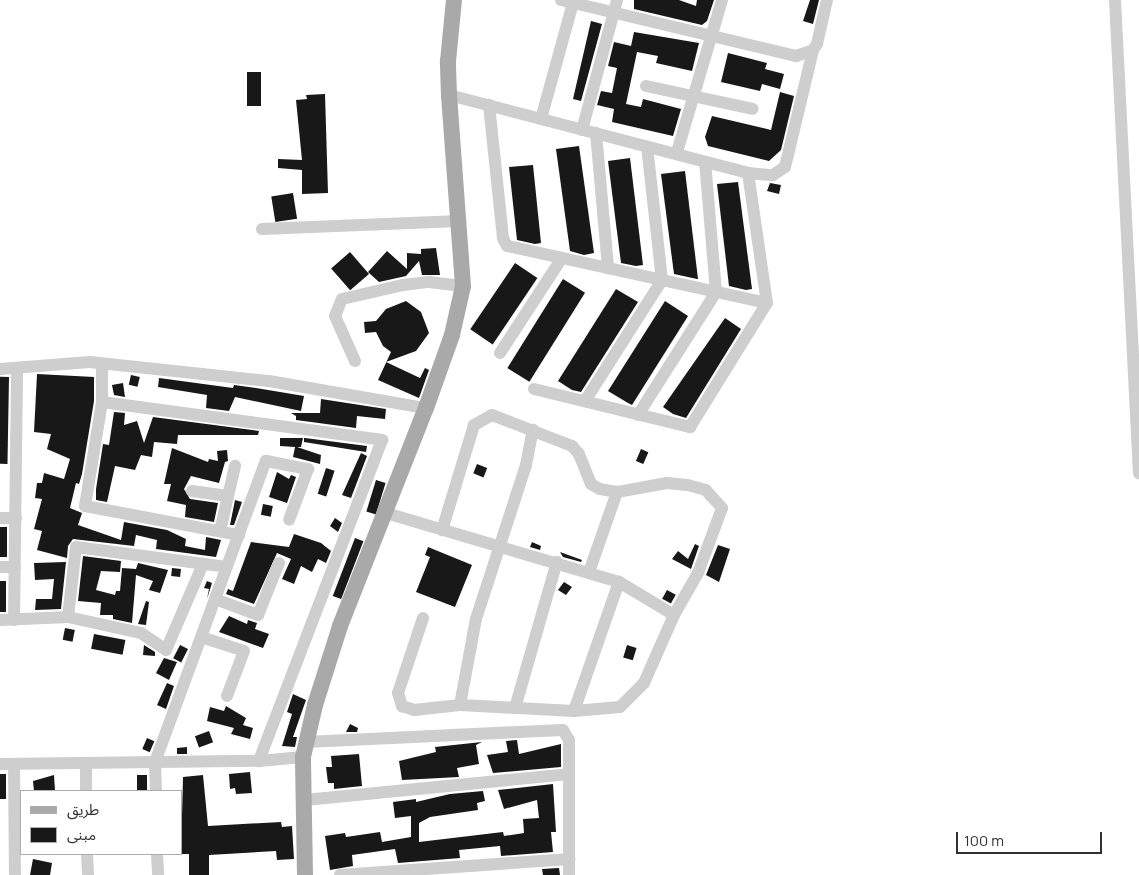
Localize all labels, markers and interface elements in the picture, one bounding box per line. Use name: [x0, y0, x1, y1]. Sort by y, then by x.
legend: [20, 790, 182, 855]
text: طريق: [67, 799, 99, 820]
scale bar: [959, 822, 1105, 854]
text: مبنى: [67, 824, 96, 845]
text: 100 m: [964, 830, 1004, 851]

